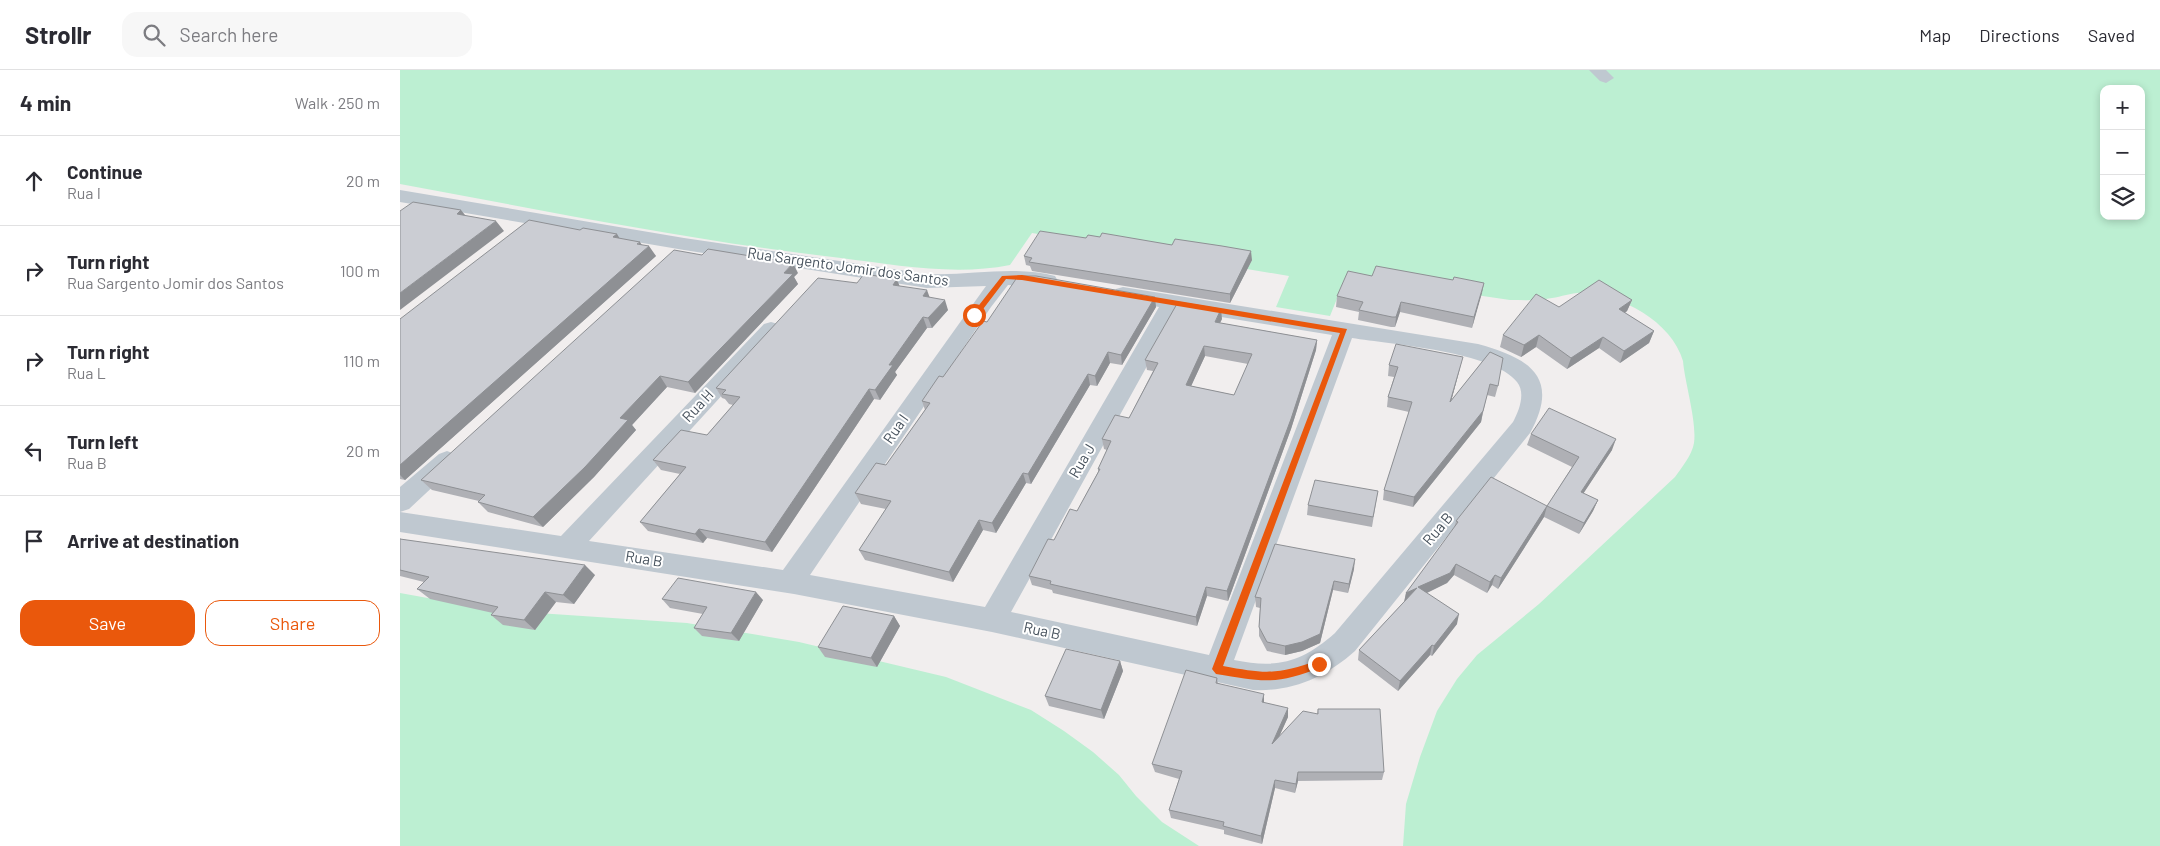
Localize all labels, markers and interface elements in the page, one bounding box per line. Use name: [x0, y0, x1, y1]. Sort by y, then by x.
search box: [122, 12, 472, 57]
text: Strollr: [25, 20, 92, 49]
icon: search: [140, 21, 168, 49]
text: Search here: [180, 23, 278, 46]
text: Map: [1919, 24, 1951, 46]
text: Directions: [1979, 24, 2060, 46]
text: Saved: [2088, 24, 2135, 46]
map controls: [2100, 85, 2145, 220]
button: +: [2100, 85, 2145, 130]
text: 4 min: [20, 90, 71, 115]
text: Walk · 250 m: [295, 93, 380, 112]
button: −: [2100, 130, 2145, 175]
text: Continue: [67, 160, 143, 183]
icon: ahead: [20, 167, 48, 195]
text: 20 m: [346, 171, 380, 190]
button: layers: [2100, 175, 2145, 220]
text: Rua I: [67, 183, 101, 202]
street label: Rua Sargento Jomir dos Santos: [746, 243, 950, 289]
text: Turn right: [67, 250, 149, 273]
icon: right: [20, 257, 48, 285]
text: 100 m: [340, 261, 380, 280]
text: Rua Sargento Jomir dos Santos: [67, 273, 284, 292]
route start: [963, 304, 986, 327]
text: Turn right: [67, 340, 149, 363]
icon: right: [20, 347, 48, 375]
text: 110 m: [343, 351, 380, 370]
text: Rua L: [67, 363, 106, 382]
street label: Rua H: [678, 385, 717, 425]
street label: Rua I: [879, 410, 912, 447]
text: Turn left: [67, 430, 138, 453]
icon: left: [20, 437, 48, 465]
street label: Rua J: [1064, 440, 1098, 481]
text: 20 m: [346, 441, 380, 460]
text: Rua B: [67, 453, 107, 472]
street label: Rua B: [1418, 508, 1456, 548]
icon: arrive: [20, 527, 48, 555]
text: Arrive at destination: [67, 529, 239, 552]
street label: Rua B: [624, 546, 664, 570]
button: Save: [20, 600, 195, 646]
button: Share: [205, 600, 380, 646]
street label: Rua B: [1022, 617, 1062, 643]
route end: [1308, 653, 1331, 676]

